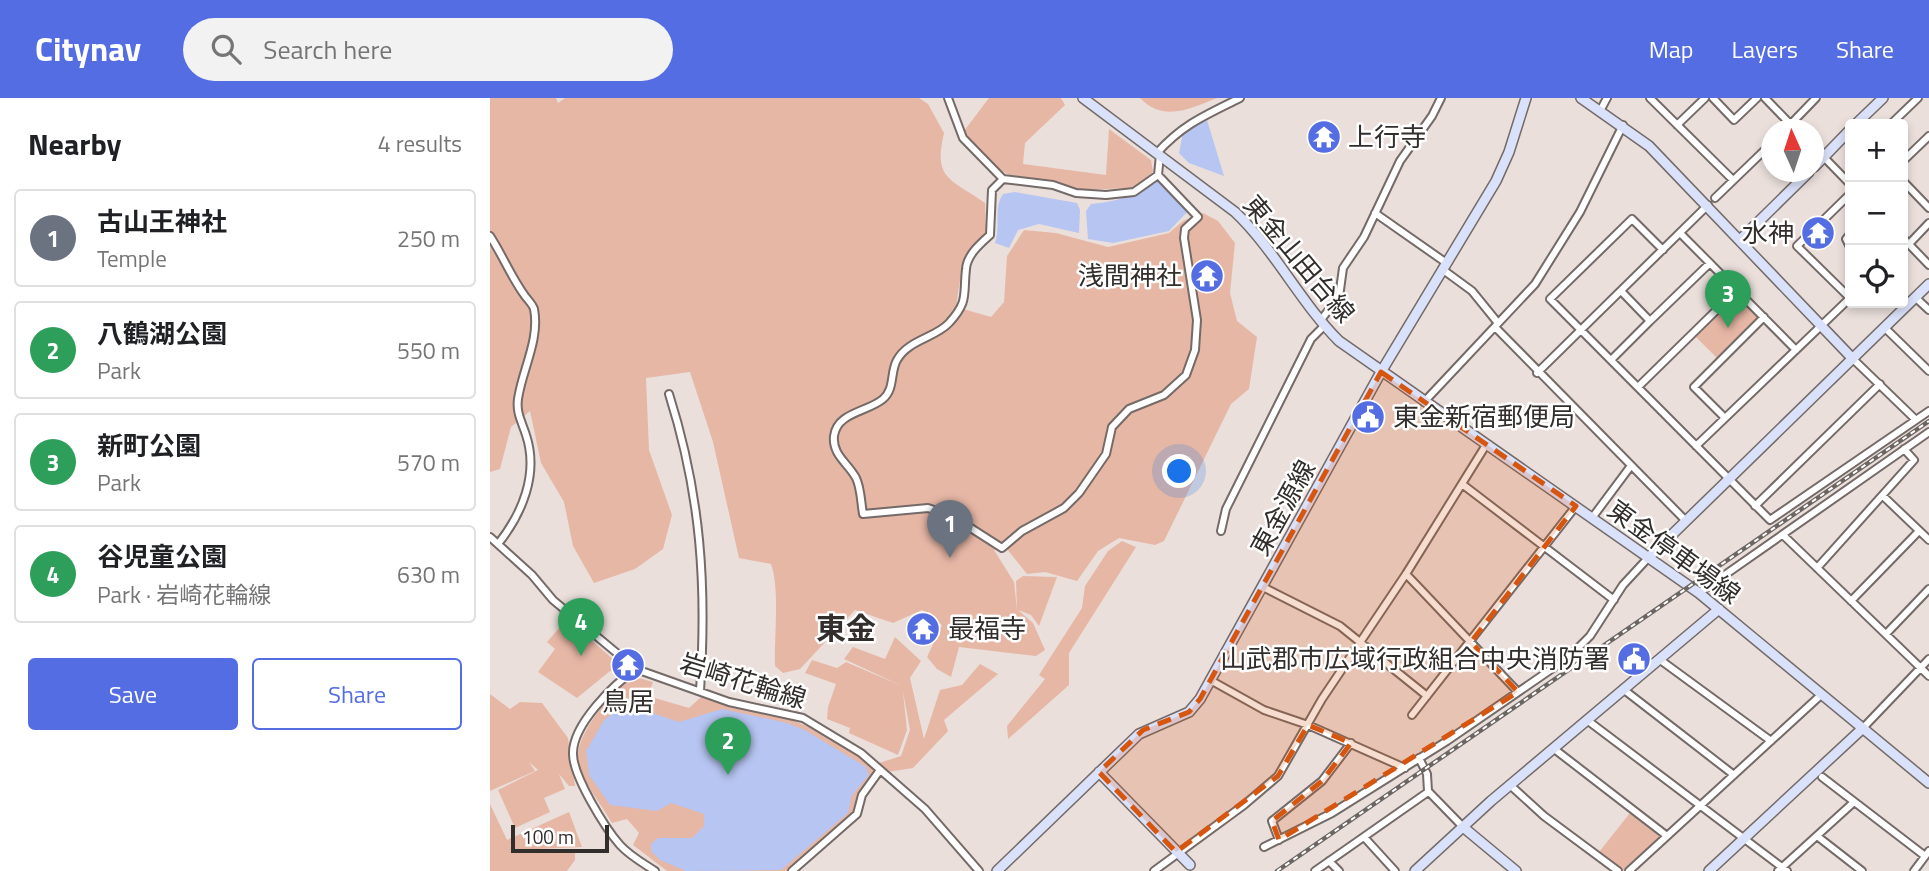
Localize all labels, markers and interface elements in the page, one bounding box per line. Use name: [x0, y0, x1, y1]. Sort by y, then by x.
search box: [183, 18, 673, 81]
text: Citynav: [35, 24, 141, 74]
icon: search: [207, 30, 245, 68]
text: Search here: [263, 30, 392, 69]
text: Map: [1649, 31, 1694, 67]
text: Layers: [1732, 31, 1798, 67]
text: Share: [1836, 31, 1894, 67]
place label: 上行寺: [1348, 117, 1426, 156]
temple icon: 上行寺: [1305, 118, 1343, 156]
north arrow: [1761, 119, 1824, 182]
map controls: [1845, 119, 1908, 308]
button: +: [1845, 119, 1908, 182]
text: Nearby: [28, 121, 121, 167]
text: 4 results: [378, 126, 462, 161]
button: −: [1845, 182, 1908, 245]
street label: 東金山田台線: [1234, 186, 1364, 331]
text: 古山王神社: [97, 202, 227, 241]
place label: 水神: [1742, 213, 1794, 252]
temple icon: 水神: [1799, 214, 1837, 252]
text: 1: [47, 221, 59, 256]
text: 250 m: [397, 221, 460, 256]
text: Temple: [97, 241, 167, 276]
button: locate: [1845, 245, 1908, 308]
place label: 浅間神社: [1078, 256, 1182, 295]
temple icon: 浅間神社: [1188, 257, 1226, 295]
pin: 3: [1705, 270, 1751, 328]
text: 八鶴湖公園: [97, 314, 227, 353]
text: 2: [47, 333, 59, 368]
text: 550 m: [397, 333, 460, 368]
text: Park: [97, 353, 141, 388]
place label: 東金新宿郵便局: [1393, 397, 1575, 436]
public building icon: 東金新宿郵便局: [1349, 398, 1387, 436]
text: 新町公園: [97, 426, 201, 465]
text: 3: [47, 445, 59, 480]
text: 570 m: [397, 445, 460, 480]
street label: 東金源線: [1240, 453, 1325, 563]
your location: [1162, 454, 1196, 488]
text: Park: [97, 465, 141, 500]
street label: 東金停車場線: [1600, 490, 1749, 613]
pin: 1: [927, 500, 973, 558]
text: 谷児童公園: [97, 537, 227, 576]
text: 4: [47, 557, 59, 592]
text: 630 m: [397, 557, 460, 592]
text: Park · 岩崎花輪線: [97, 577, 271, 612]
pin: 4: [558, 598, 604, 656]
district label: 東金: [816, 605, 876, 651]
place label: 最福寺: [948, 609, 1026, 648]
temple icon: 最福寺: [904, 610, 942, 648]
place label: 山武郡市広域行政組合中央消防署: [1220, 639, 1610, 678]
public building icon: 山武郡市広域行政組合中央消防署: [1615, 640, 1653, 678]
street label: 岩崎花輪線: [675, 643, 811, 718]
temple icon: 鳥居: [609, 646, 647, 684]
button: Save: [28, 658, 238, 730]
button: Share: [252, 658, 462, 730]
place label: 鳥居: [602, 682, 654, 721]
pin: 2: [705, 717, 751, 775]
scale bar: [511, 822, 609, 854]
text: 100 m: [522, 822, 574, 851]

